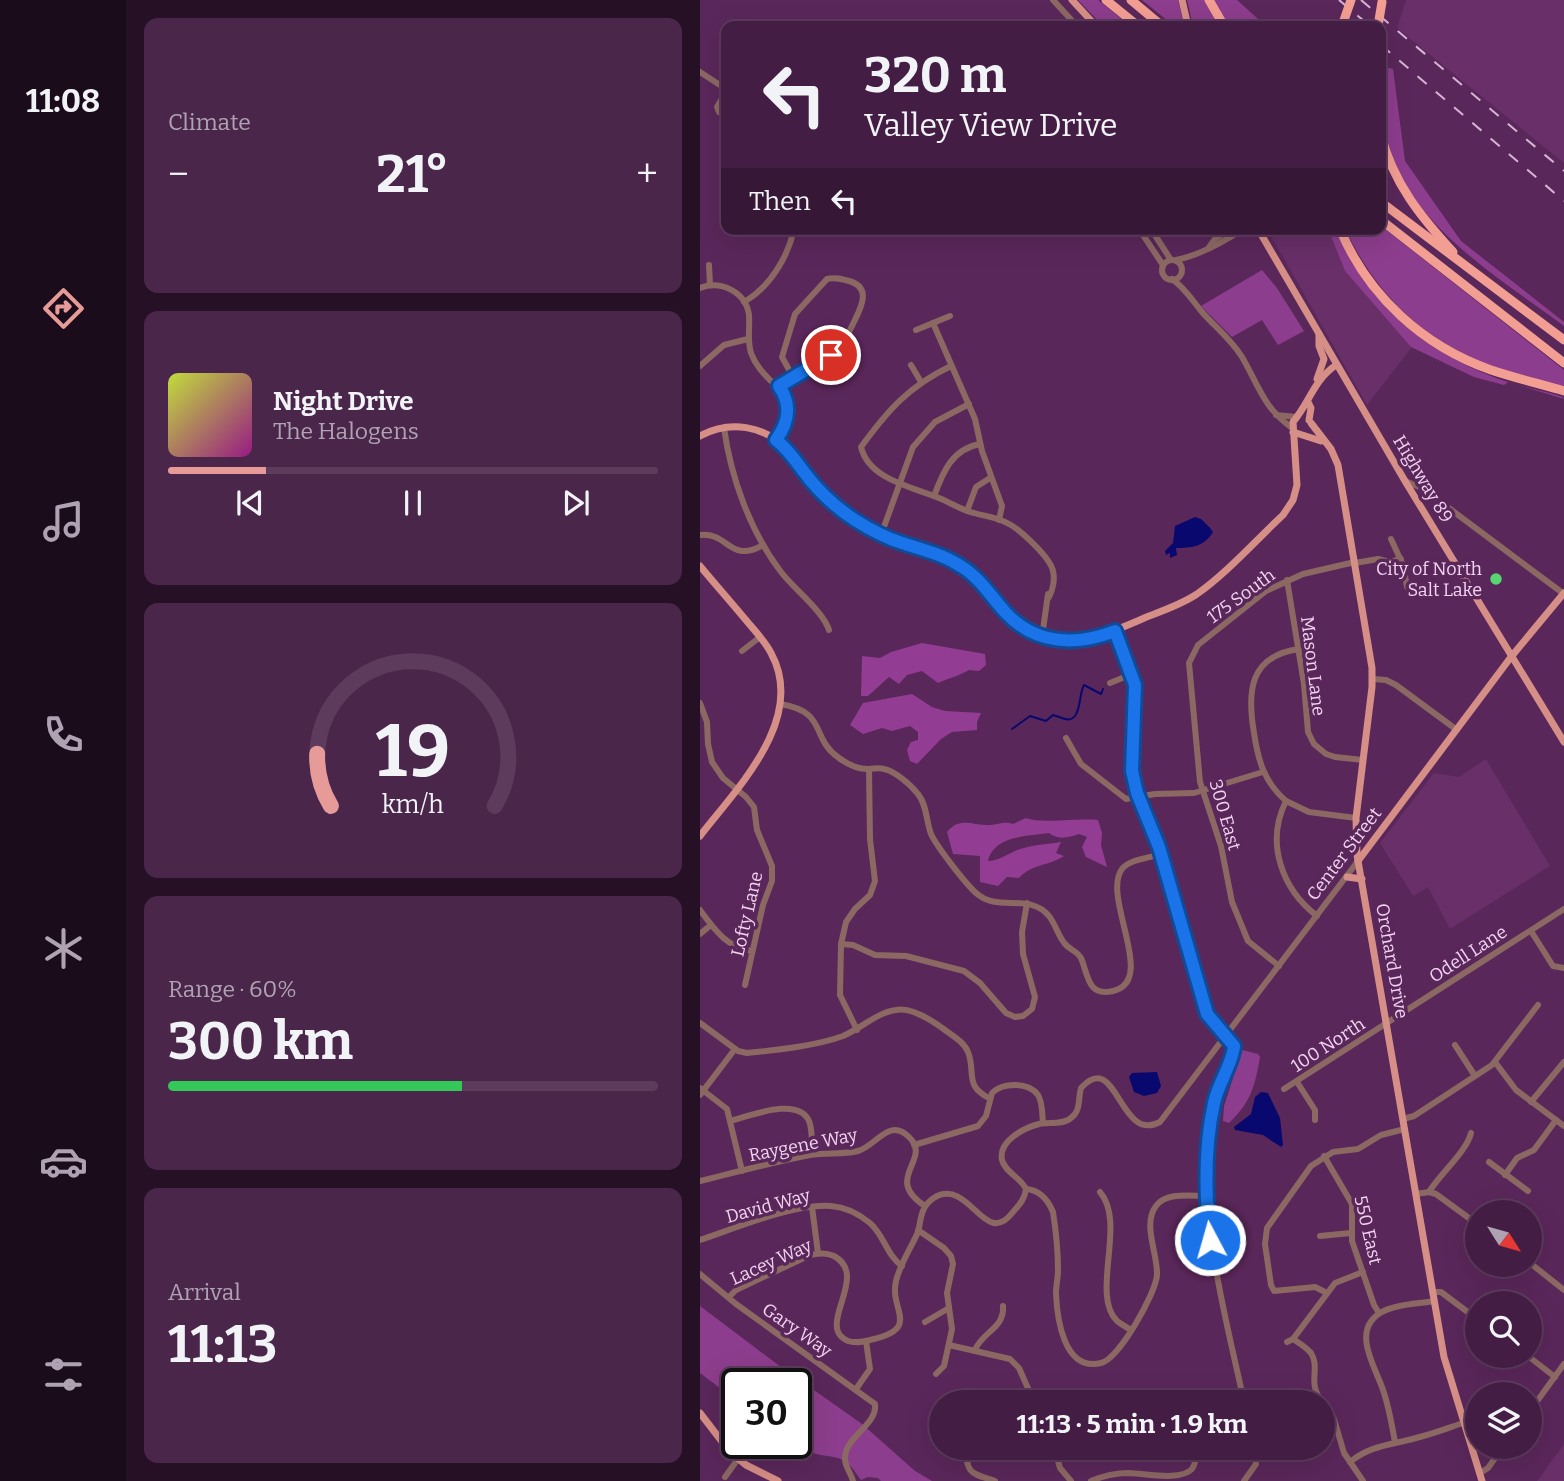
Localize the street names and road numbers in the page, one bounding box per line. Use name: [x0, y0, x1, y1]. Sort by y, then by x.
street label: Highway 89: [1388, 431, 1458, 527]
street label: 175 South: [1203, 564, 1279, 628]
street label: Mason Lane: [1296, 615, 1330, 717]
street label: 300 East: [1204, 777, 1246, 853]
street label: Center Street: [1302, 803, 1386, 905]
street label: Lofty Lane: [727, 869, 767, 959]
street label: Orchard Drive: [1371, 902, 1413, 1020]
street label: Odell Lane: [1425, 921, 1511, 987]
street label: 100 North: [1287, 1013, 1369, 1077]
street label: Raygene Way: [747, 1124, 860, 1166]
street label: David Way: [723, 1184, 813, 1228]
street label: 550 East: [1349, 1193, 1387, 1267]
street label: Lacey Way: [727, 1234, 816, 1290]
street label: Gary Way: [758, 1298, 836, 1362]

